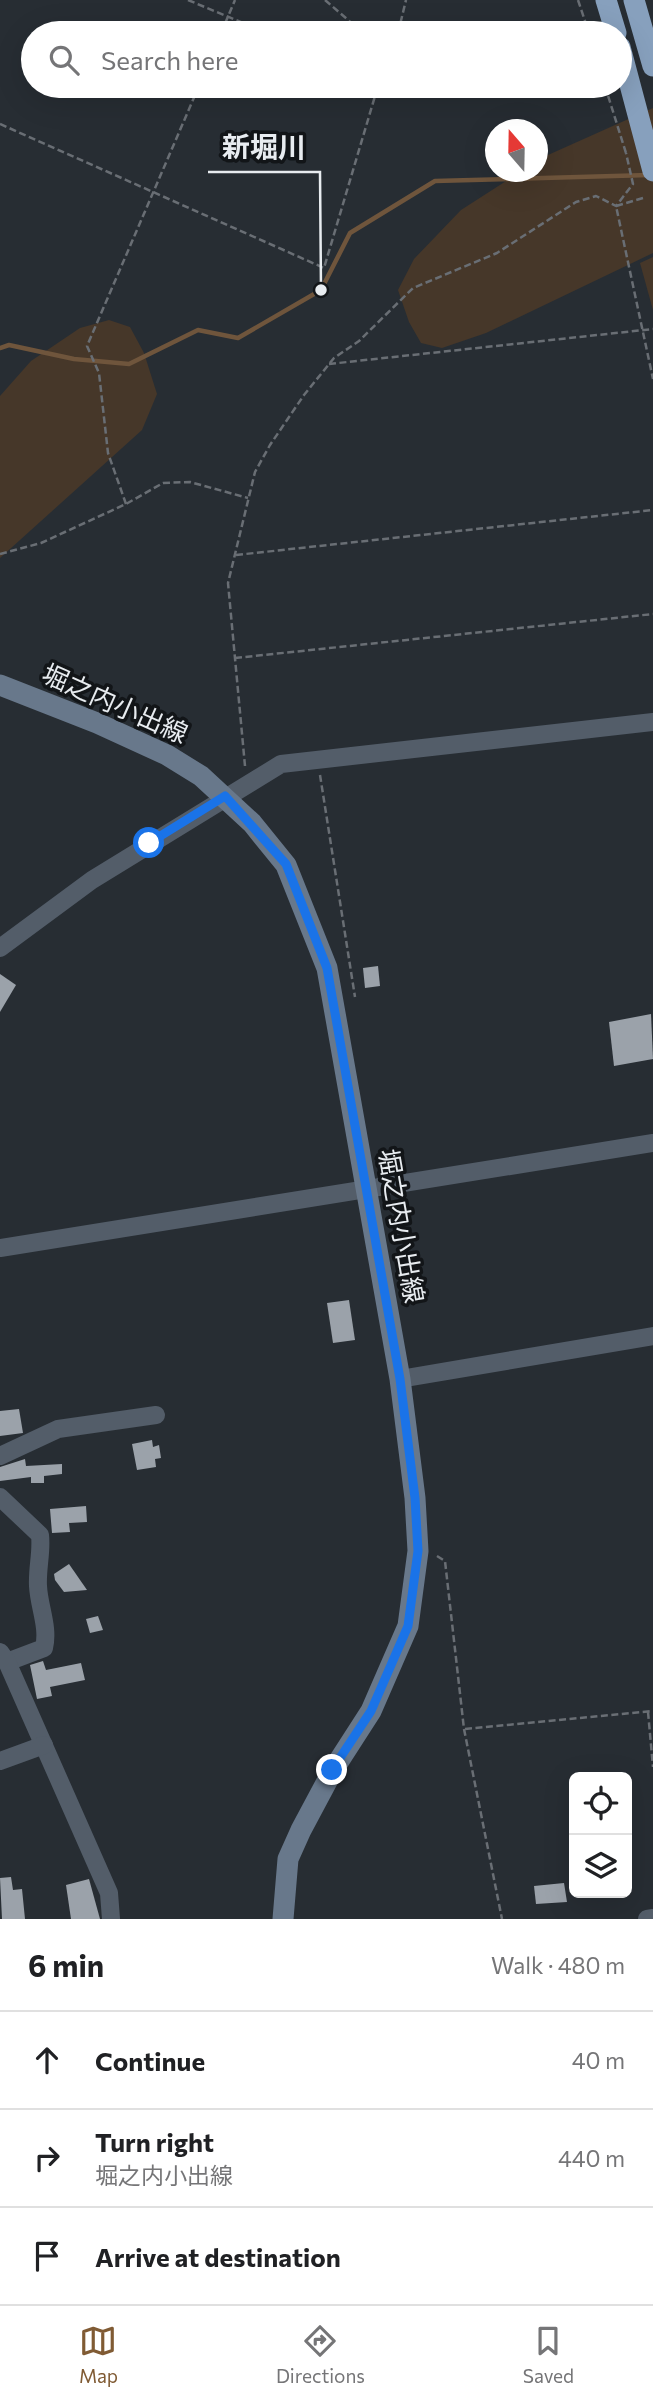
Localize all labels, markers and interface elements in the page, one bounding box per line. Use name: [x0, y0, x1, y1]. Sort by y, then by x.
search box: [21, 21, 632, 98]
icon: search: [45, 41, 83, 79]
text: Search here: [101, 44, 239, 75]
north arrow: [485, 119, 548, 182]
callout: 新堀川: [208, 123, 320, 172]
text: 新堀川: [222, 129, 306, 163]
street label: 堀之内小出線: [38, 657, 193, 749]
route start: [133, 827, 164, 858]
street label: 堀之内小出線: [374, 1146, 431, 1305]
route end: [316, 1754, 347, 1785]
map controls: [569, 1772, 632, 1898]
button: locate: [569, 1772, 632, 1835]
button: layers: [569, 1835, 632, 1898]
text: 6 min: [28, 1946, 104, 1983]
text: Walk · 480 m: [491, 1951, 625, 1979]
icon: ahead: [28, 2041, 66, 2079]
text: Continue: [95, 2045, 205, 2076]
text: 40 m: [572, 2046, 625, 2074]
text: Turn right: [95, 2126, 214, 2157]
icon: right: [28, 2139, 66, 2177]
text: 440 m: [558, 2144, 625, 2172]
text: 堀之内小出線: [95, 2161, 233, 2189]
icon: arrive: [28, 2237, 66, 2275]
text: Arrive at destination: [95, 2241, 341, 2272]
tab: Map: [79, 2322, 118, 2387]
tab: Directions: [276, 2322, 365, 2387]
tab: Saved: [523, 2322, 574, 2387]

